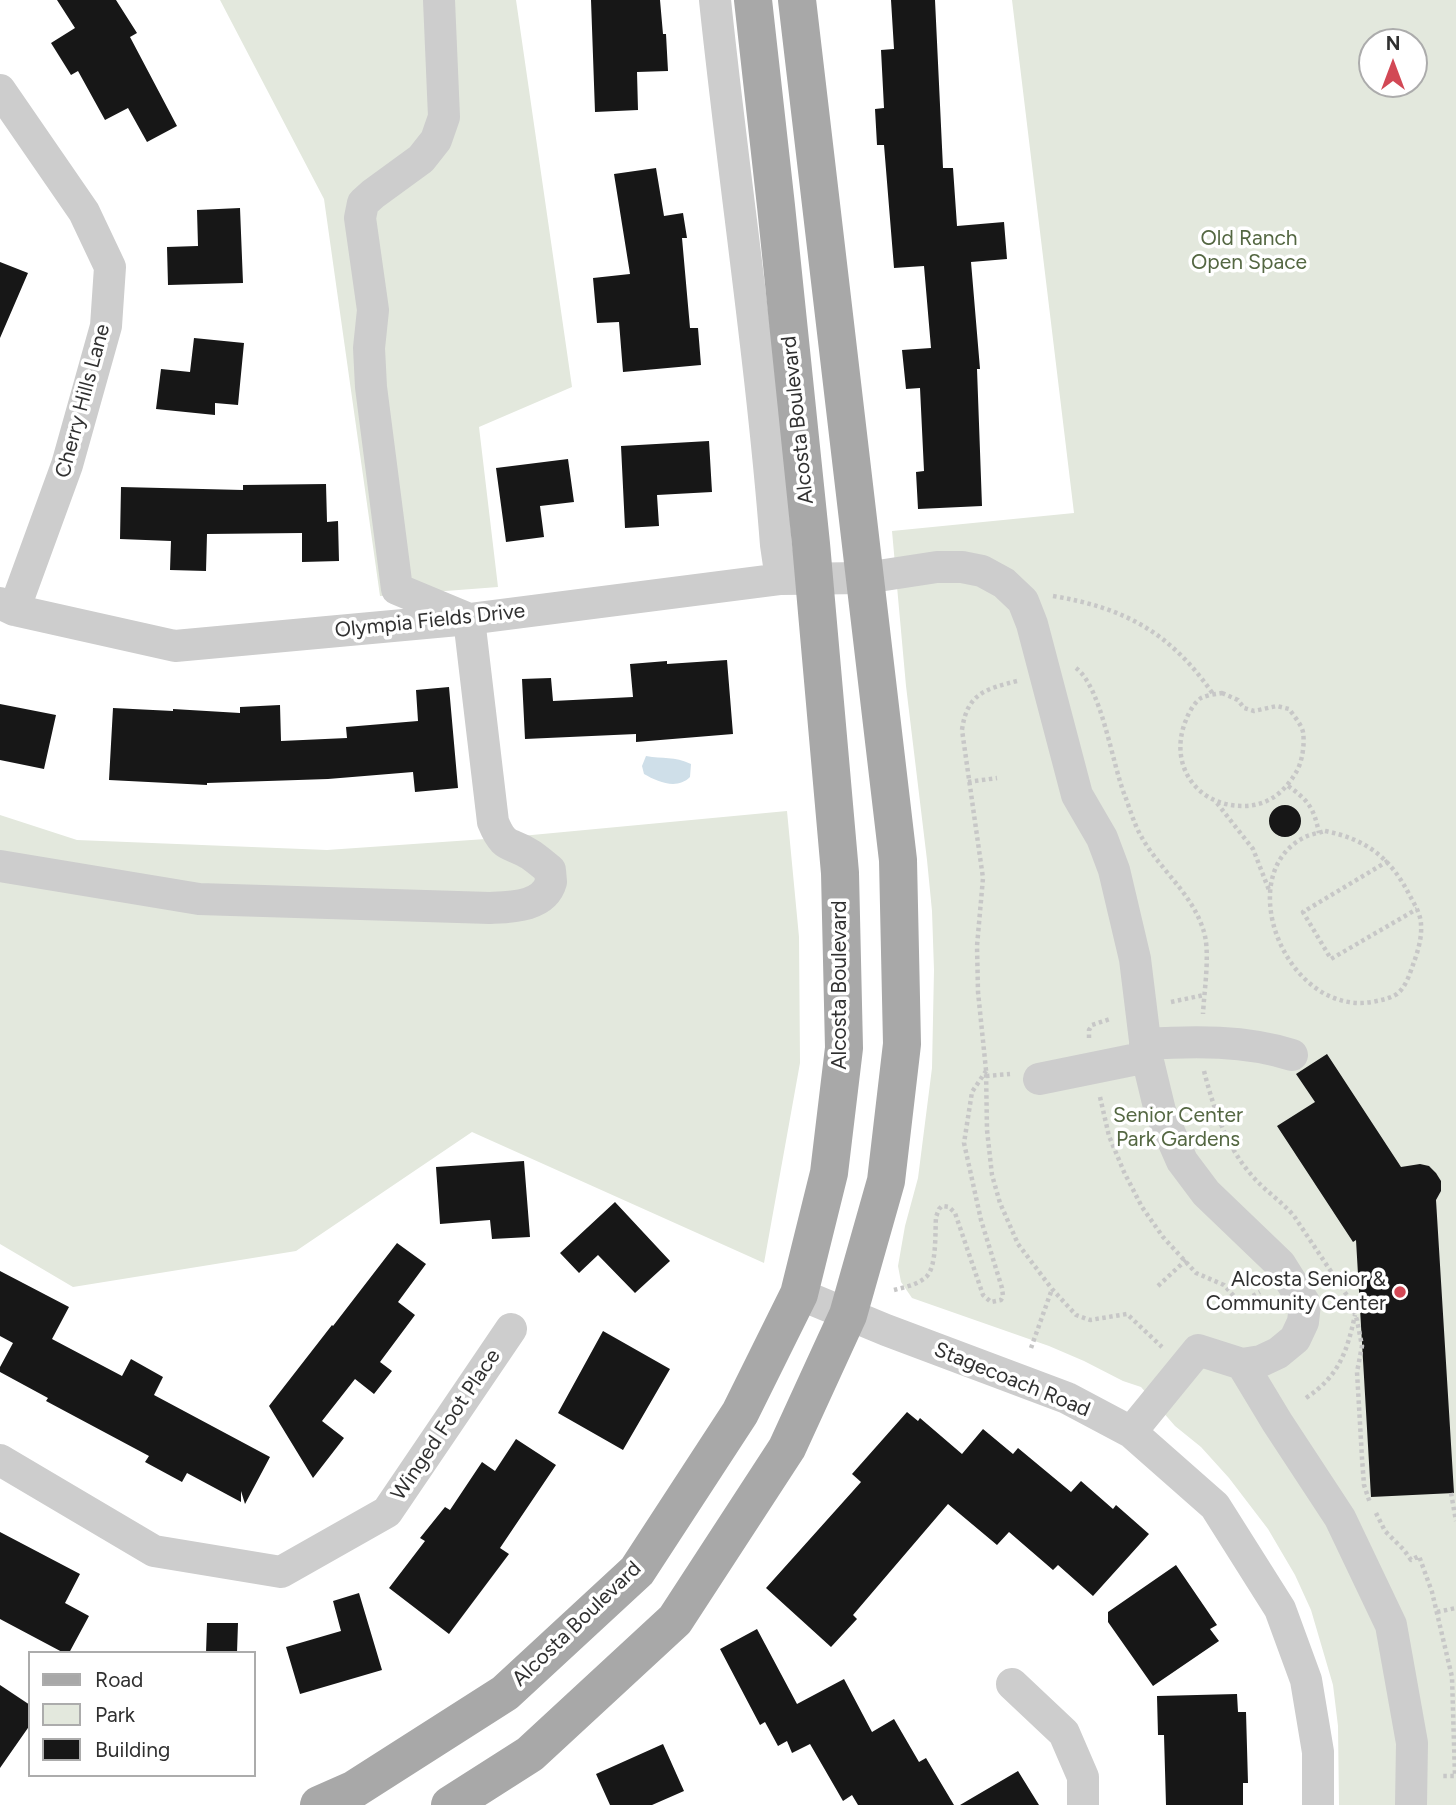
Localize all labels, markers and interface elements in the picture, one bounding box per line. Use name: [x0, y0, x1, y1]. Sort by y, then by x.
north arrow: [1358, 28, 1428, 98]
text: N: [1386, 32, 1400, 55]
park label: Old Ranch Open Space: [1191, 226, 1307, 276]
street label: Cherry Hills Lane: [50, 321, 116, 481]
street label: Alcosta Boulevard: [777, 335, 819, 505]
street label: Olympia Fields Drive: [334, 598, 526, 644]
street label: Alcosta Boulevard: [827, 900, 853, 1070]
park label: Senior Center Park Gardens: [1113, 1103, 1243, 1153]
place label: Alcosta Senior & Community Center: [1206, 1267, 1386, 1317]
marker: Alcosta Senior & Community Center: [1392, 1284, 1408, 1300]
street label: Stagecoach Road: [930, 1337, 1094, 1423]
street label: Winged Foot Place: [386, 1345, 506, 1505]
street label: Alcosta Boulevard: [507, 1556, 647, 1692]
legend: [28, 1651, 256, 1777]
text: Road: [95, 1667, 143, 1692]
text: Park: [95, 1702, 135, 1727]
text: Building: [95, 1737, 170, 1762]

